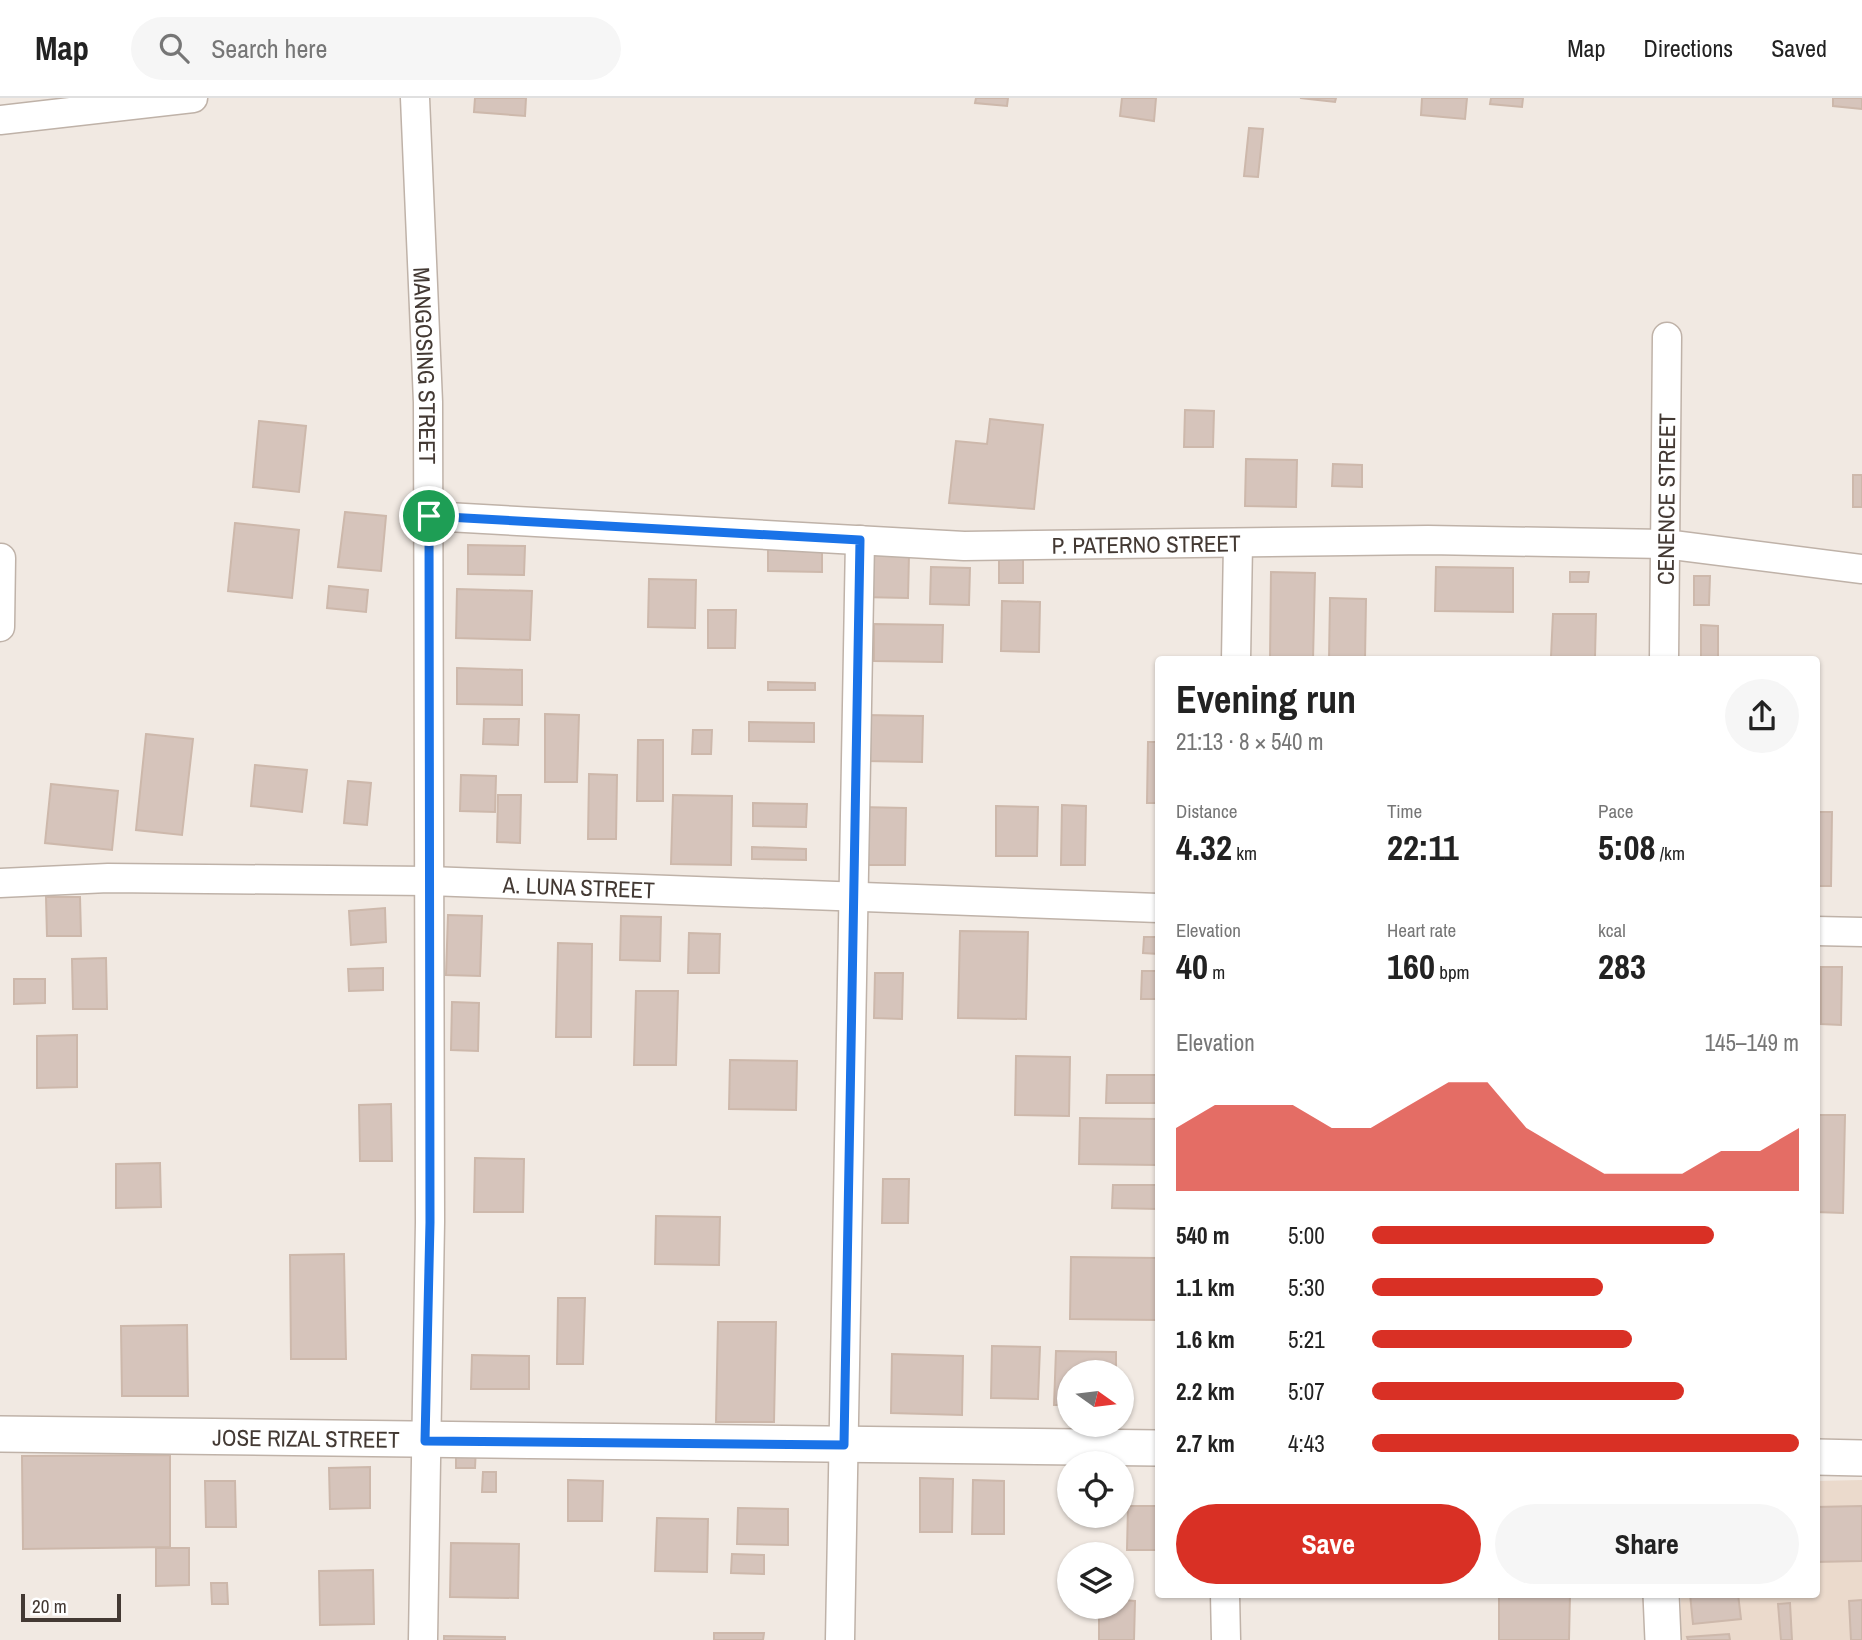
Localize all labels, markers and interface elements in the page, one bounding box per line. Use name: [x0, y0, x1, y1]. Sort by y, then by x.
search box: [131, 17, 621, 80]
text: Map: [35, 26, 89, 70]
icon: search: [155, 29, 193, 67]
text: Search here: [211, 31, 327, 66]
text: Map: [1567, 32, 1605, 64]
text: Directions: [1643, 32, 1733, 64]
text: Saved: [1771, 32, 1827, 64]
street label: MANGOSING STREET: [407, 267, 444, 465]
street label: CENENCE STREET: [1649, 412, 1682, 585]
pin: [399, 486, 459, 546]
icon: arrive: [410, 497, 448, 535]
street label: P. PATERNO STREET: [1052, 527, 1241, 560]
text: Evening run: [1176, 674, 1356, 725]
button: share: [1725, 679, 1799, 753]
text: 21:13 · 8 × 540 m: [1176, 726, 1323, 757]
text: Distance: [1176, 798, 1237, 824]
text: Time: [1387, 798, 1422, 824]
text: Pace: [1598, 798, 1634, 824]
text: 4.32: [1176, 824, 1232, 871]
text: 22:11: [1387, 824, 1459, 871]
text: 5:08: [1598, 824, 1655, 871]
text: km: [1232, 840, 1257, 866]
text: /km: [1655, 840, 1685, 866]
street label: A. LUNA STREET: [501, 868, 656, 905]
text: Elevation: [1176, 917, 1241, 943]
text: Heart rate: [1387, 917, 1456, 943]
text: kcal: [1598, 917, 1626, 943]
text: 40: [1176, 943, 1208, 990]
text: 160: [1387, 943, 1435, 990]
text: 283: [1598, 943, 1646, 990]
text: m: [1208, 959, 1225, 985]
text: bpm: [1435, 959, 1470, 985]
text: Elevation: [1176, 1027, 1255, 1058]
text: 145–149 m: [1705, 1027, 1799, 1058]
text: 540 m: [1176, 1220, 1229, 1251]
text: 5:00: [1288, 1220, 1325, 1251]
text: 1.1 km: [1176, 1272, 1235, 1303]
text: 5:30: [1288, 1272, 1325, 1303]
text: 1.6 km: [1176, 1324, 1235, 1355]
text: 5:21: [1288, 1324, 1325, 1355]
north arrow: [1057, 1360, 1134, 1437]
map controls: [1057, 1360, 1134, 1619]
text: 2.2 km: [1176, 1376, 1235, 1407]
text: 5:07: [1288, 1376, 1325, 1407]
street label: JOSE RIZAL STREET: [212, 1421, 400, 1454]
text: 2.7 km: [1176, 1428, 1235, 1459]
text: 4:43: [1288, 1428, 1325, 1459]
button: locate: [1057, 1451, 1134, 1528]
button: Save: [1176, 1504, 1481, 1584]
button: Share: [1495, 1504, 1799, 1584]
button: layers: [1057, 1542, 1134, 1619]
scale bar: [21, 1591, 121, 1623]
text: 20 m: [32, 1593, 67, 1619]

